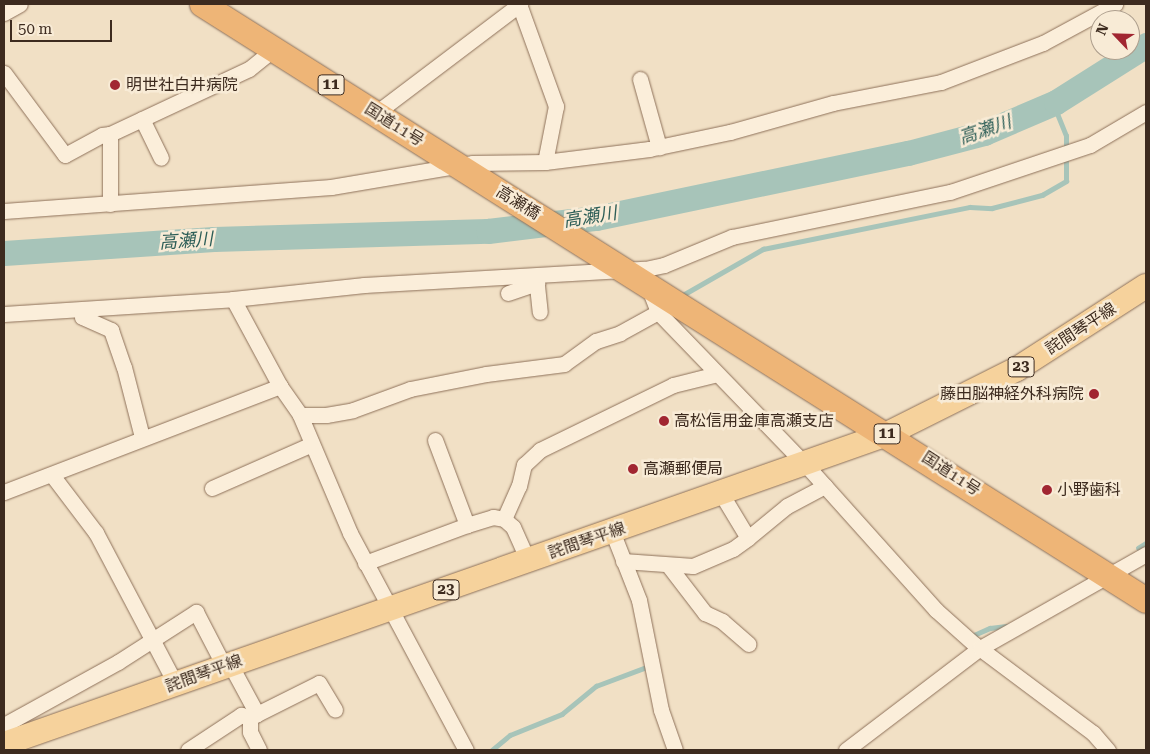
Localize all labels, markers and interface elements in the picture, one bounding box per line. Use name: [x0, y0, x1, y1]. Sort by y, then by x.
scale bar: [12, 10, 115, 42]
north arrow: [1090, 10, 1140, 60]
text: 50 m: [18, 20, 52, 38]
text: N: [1093, 21, 1112, 37]
road number: 11: [317, 72, 345, 98]
place label: 明世社白井病院: [126, 75, 238, 95]
marker: 明世社白井病院: [108, 78, 122, 92]
street label: 国道11号: [361, 99, 427, 151]
water label: 高瀬川: [956, 111, 1014, 149]
street label: 高瀬橋: [493, 182, 543, 224]
water label: 高瀬川: [562, 202, 618, 232]
water label: 高瀬川: [158, 228, 214, 254]
street label: 詫間琴平線: [1042, 299, 1120, 359]
road number: 23: [1007, 354, 1035, 380]
place label: 藤田脳神経外科病院: [940, 384, 1084, 404]
marker: 藤田脳神経外科病院: [1088, 388, 1100, 400]
place label: 高松信用金庫高瀬支店: [674, 411, 834, 431]
marker: 高松信用金庫高瀬支店: [658, 415, 670, 427]
road number: 11: [873, 422, 901, 446]
street label: 国道11号: [918, 448, 984, 500]
place label: 高瀬郵便局: [643, 459, 723, 479]
marker: 高瀬郵便局: [627, 463, 639, 475]
place label: 小野歯科: [1057, 480, 1121, 500]
marker: 小野歯科: [1041, 484, 1053, 496]
street label: 詫間琴平線: [546, 519, 628, 563]
road number: 23: [432, 578, 460, 602]
street label: 詫間琴平線: [163, 651, 245, 697]

